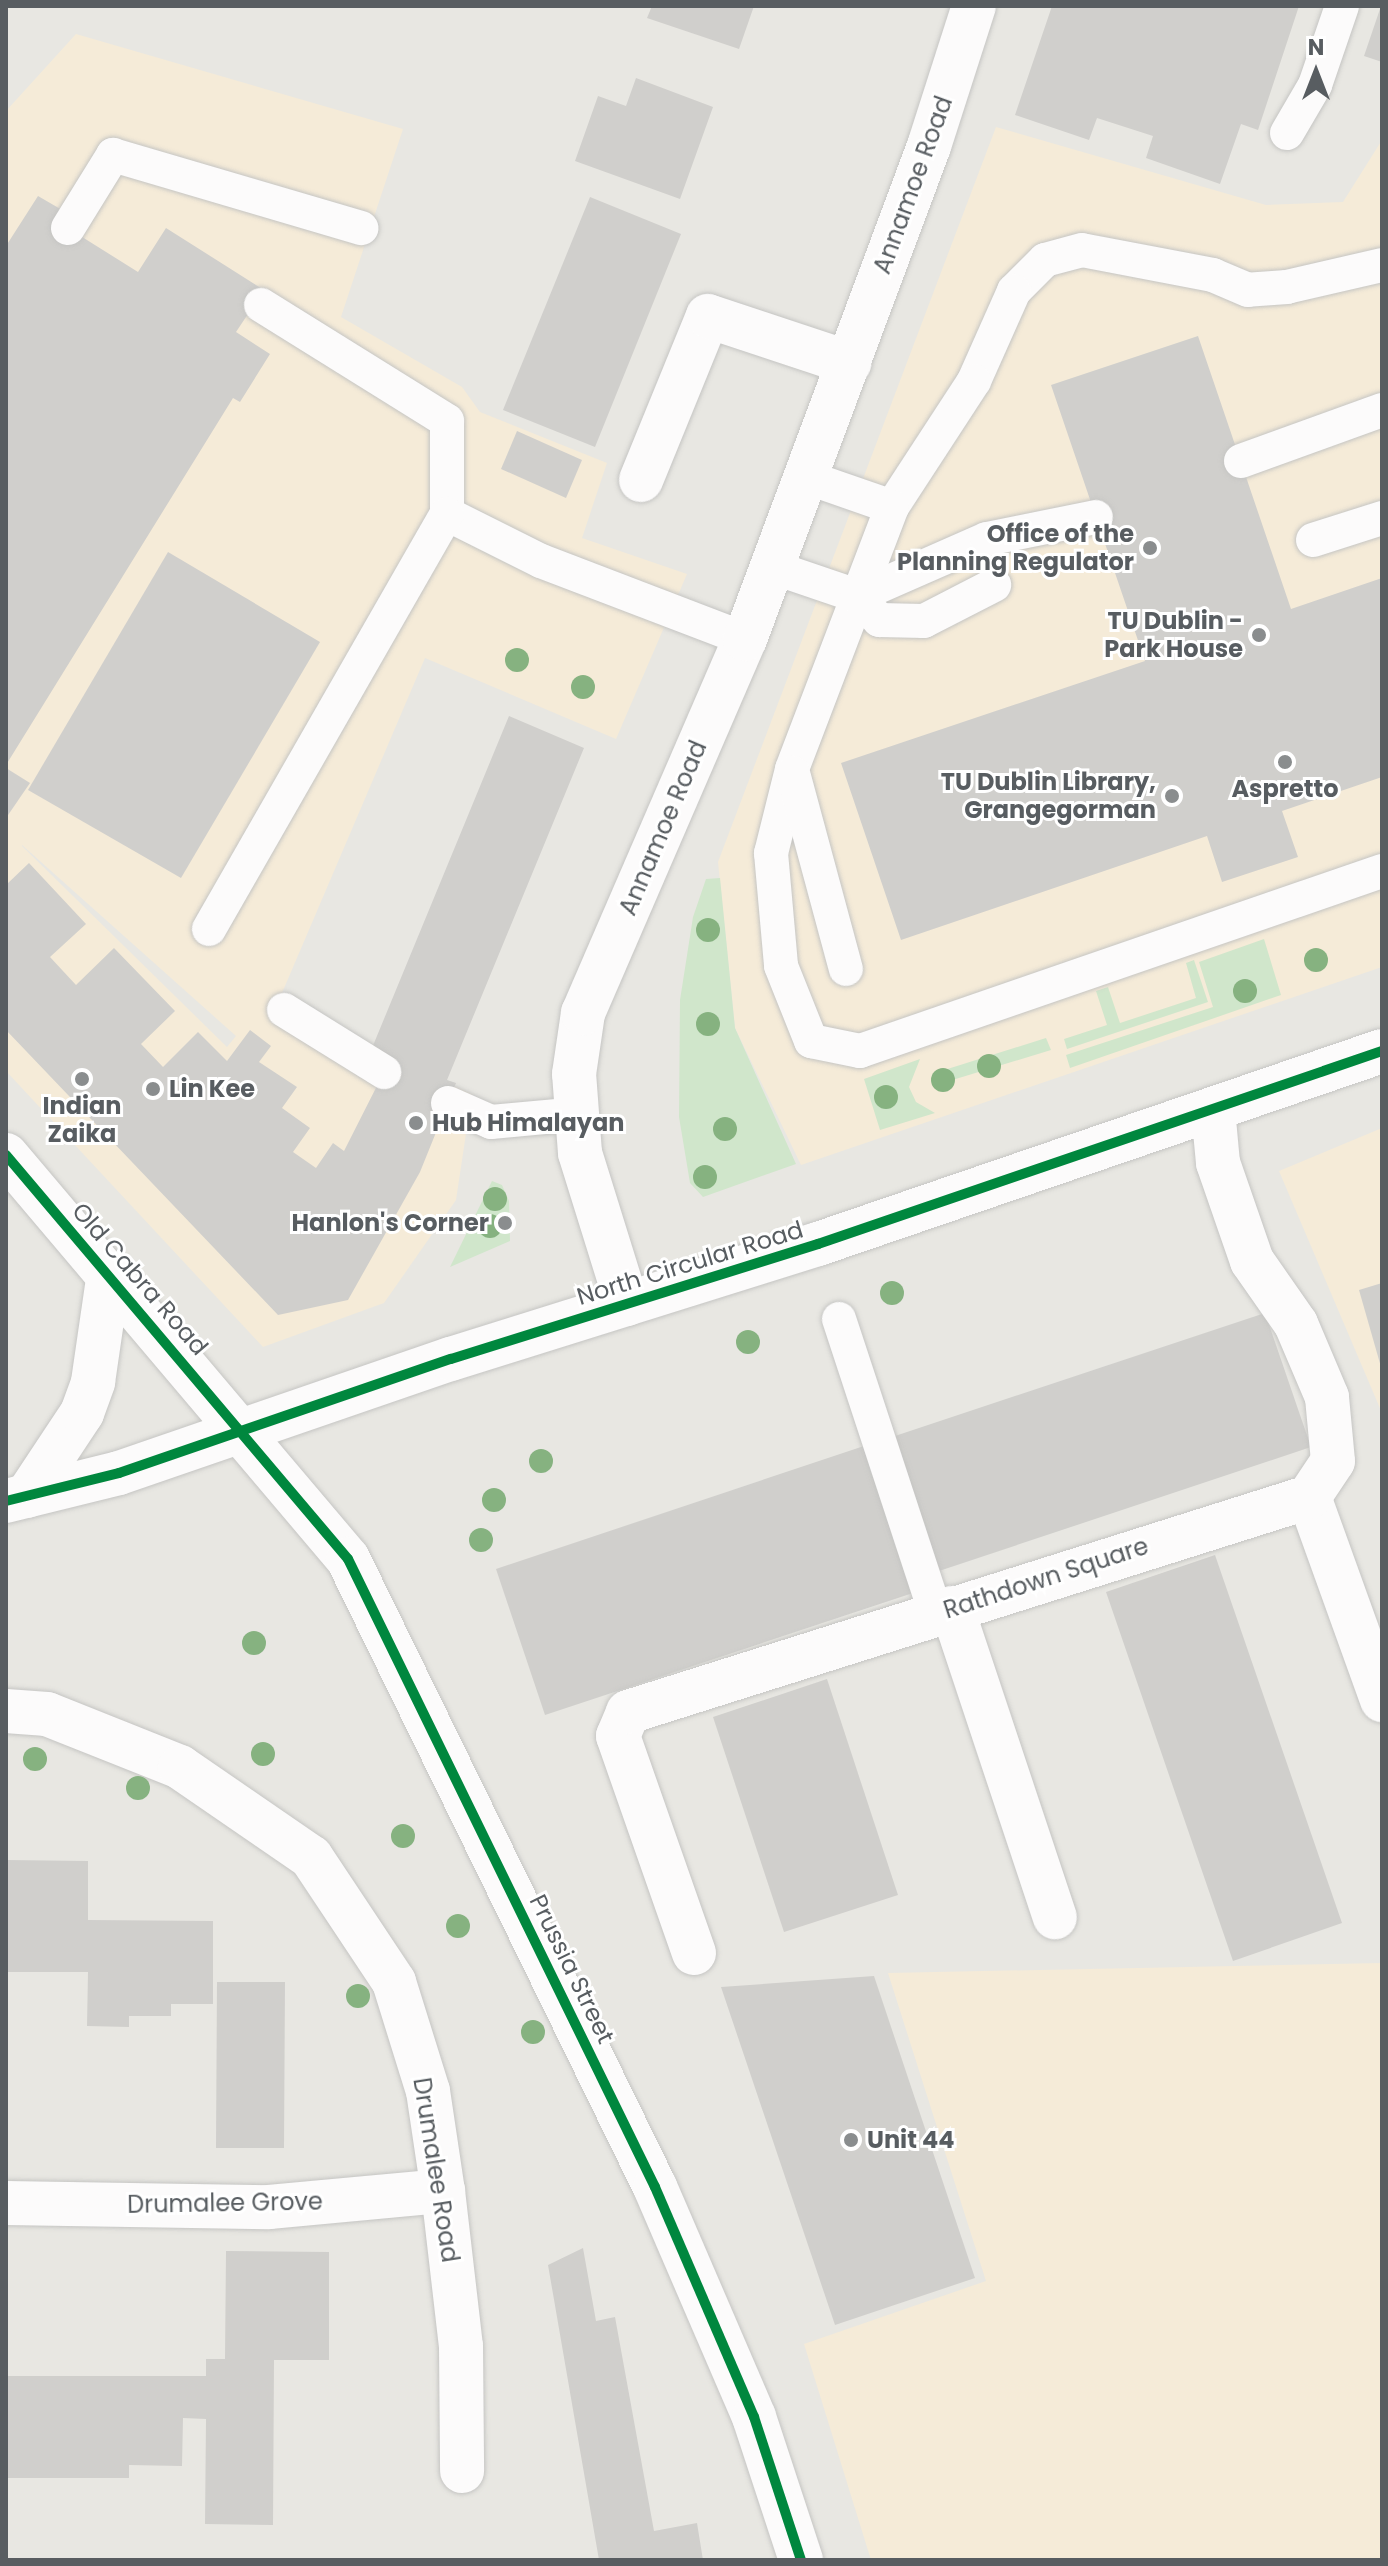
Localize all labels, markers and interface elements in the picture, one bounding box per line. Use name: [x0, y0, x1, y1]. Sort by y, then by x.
north arrow: [1276, 32, 1356, 112]
text: N: [1308, 32, 1324, 63]
street label: Annamoe Road: [868, 92, 958, 278]
place label: Office of the Planning Regulator: [897, 520, 1134, 576]
marker: Office of the Planning Regulator: [1141, 539, 1159, 557]
place label: TU Dublin - Park House: [1104, 607, 1243, 663]
marker: TU Dublin - Park House: [1250, 626, 1268, 644]
street label: Annamoe Road: [613, 736, 713, 920]
marker: Aspretto: [1276, 753, 1294, 771]
place label: TU Dublin Library, Grangegorman: [941, 768, 1156, 824]
place label: Aspretto: [1231, 775, 1339, 803]
marker: TU Dublin Library, Grangegorman: [1163, 787, 1181, 805]
marker: Indian Zaika: [73, 1070, 91, 1088]
place label: Lin Kee: [169, 1075, 255, 1103]
marker: Lin Kee: [144, 1080, 162, 1098]
place label: Indian Zaika: [42, 1092, 122, 1148]
place label: Hub Himalayan: [432, 1109, 624, 1137]
marker: Hub Himalayan: [407, 1114, 425, 1132]
street label: Old Cabra Road: [66, 1197, 214, 1361]
place label: Hanlon's Corner: [292, 1209, 489, 1237]
marker: Hanlon's Corner: [496, 1214, 514, 1232]
street label: North Circular Road: [573, 1215, 807, 1311]
street label: Rathdown Square: [940, 1531, 1152, 1625]
street label: Prussia Street: [524, 1890, 620, 2048]
street label: Drumalee Road: [407, 2076, 465, 2264]
place label: Unit 44: [867, 2126, 955, 2154]
marker: Unit 44: [842, 2131, 860, 2149]
street label: Drumalee Grove: [127, 2187, 323, 2219]

